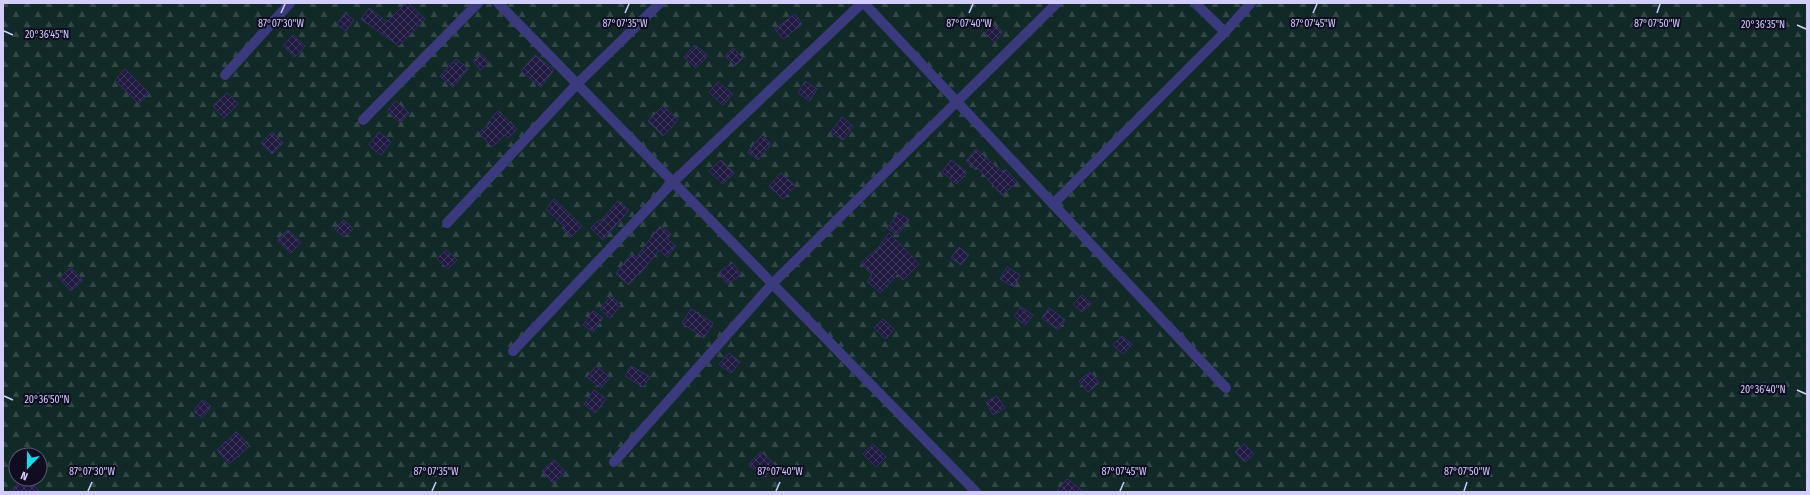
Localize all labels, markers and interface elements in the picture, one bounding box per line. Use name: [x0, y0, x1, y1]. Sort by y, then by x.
text: 87°07'30"W: [258, 18, 304, 30]
text: 87°07'35"W: [603, 18, 648, 30]
text: 87°07'40"W: [946, 18, 992, 30]
text: 87°07'45"W: [1291, 18, 1336, 30]
text: 87°07'50"W: [1634, 18, 1680, 30]
text: 20°36'35"N: [1741, 19, 1785, 31]
text: 20°36'45"N: [25, 29, 69, 41]
text: 20°36'40"N: [1741, 384, 1786, 396]
text: 20°36'50"N: [24, 394, 70, 406]
north arrow: [8, 447, 48, 487]
text: 87°07'30"W: [69, 466, 115, 478]
text: 87°07'35"W: [414, 466, 459, 478]
text: 87°07'40"W: [757, 466, 803, 478]
text: 87°07'45"W: [1102, 466, 1147, 478]
text: 87°07'50"W: [1444, 466, 1490, 478]
text: N: [19, 469, 30, 483]

